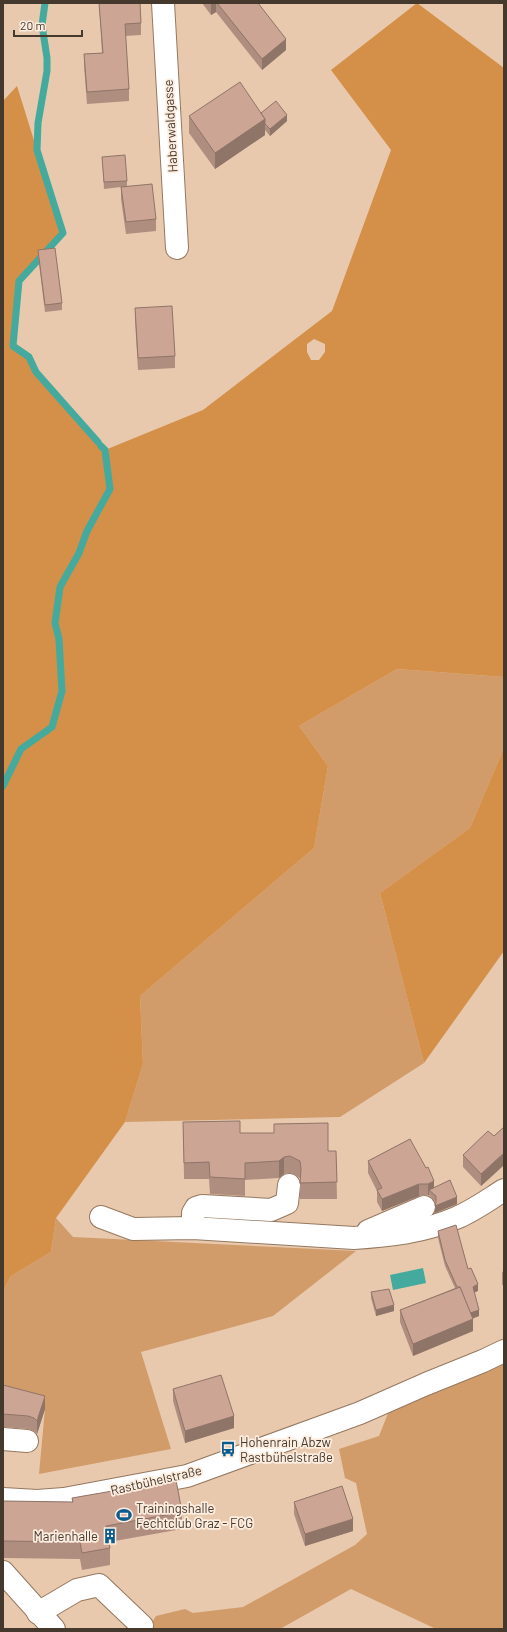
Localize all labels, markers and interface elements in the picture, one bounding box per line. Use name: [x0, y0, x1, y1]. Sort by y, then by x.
scale bar: [14, 12, 82, 38]
text: 20 m: [20, 18, 46, 32]
street label: Haberwaldgasse: [160, 79, 180, 173]
place label: Hohenrain Abzw Rastbühelstraße: [240, 1434, 333, 1465]
bus stop icon: Hohenrain Abzw Rastbühelstraße: [219, 1440, 237, 1458]
street label: Rastbühelstraße: [109, 1462, 203, 1498]
place label: Trainingshalle Fechtclub Graz - FCG: [136, 1500, 253, 1531]
sports icon: Trainingshalle Fechtclub Graz - FCG: [115, 1506, 133, 1524]
building icon: Marienhalle: [101, 1527, 119, 1545]
place label: Marienhalle: [34, 1528, 98, 1544]

